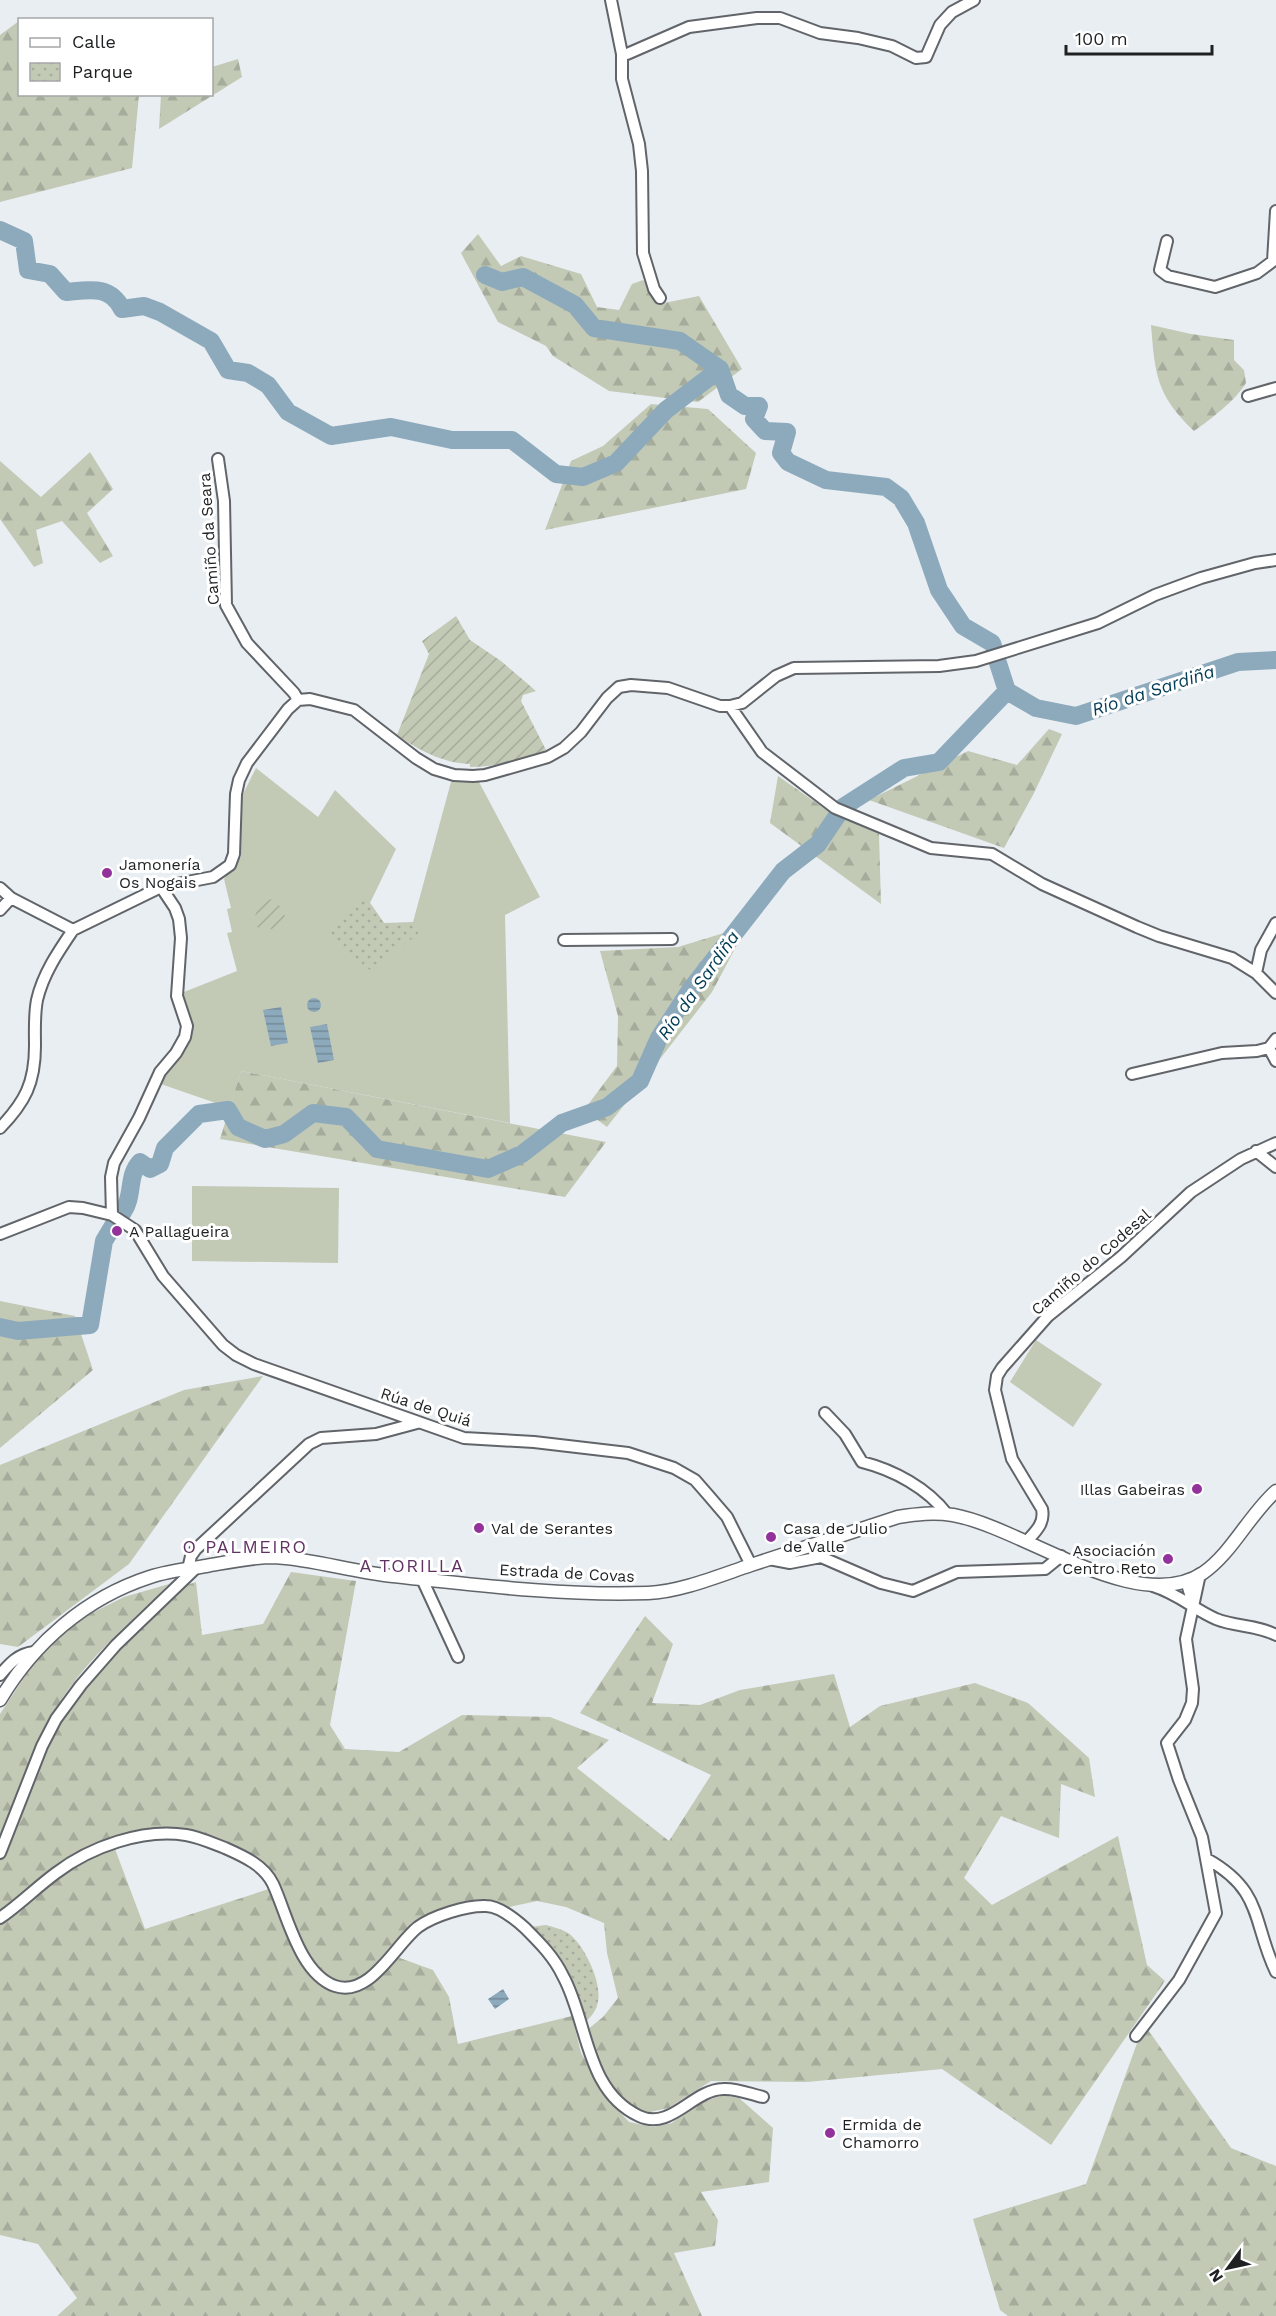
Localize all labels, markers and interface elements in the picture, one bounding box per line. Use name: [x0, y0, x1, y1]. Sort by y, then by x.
legend: [18, 18, 213, 96]
scale bar: [1066, 18, 1212, 56]
text: 100 m: [1075, 28, 1128, 49]
text: Calle: [72, 31, 116, 52]
text: Parque: [72, 61, 133, 82]
street label: Camiño da Seara: [195, 472, 223, 606]
water label: Río da Sardiña: [1089, 660, 1217, 720]
place label: Jamonería Os Nogais: [119, 855, 201, 892]
marker: Jamonería Os Nogais: [100, 866, 114, 880]
water label: Río da Sardiña: [653, 927, 743, 1043]
street label: Camiño do Codesal: [1027, 1205, 1155, 1319]
place label: A Pallagueira: [129, 1222, 229, 1241]
marker: A Pallagueira: [110, 1224, 124, 1238]
street label: Rúa de Quiá: [378, 1383, 474, 1431]
place label: Illas Gabeiras: [1080, 1480, 1185, 1499]
marker: Illas Gabeiras: [1190, 1482, 1204, 1496]
place label: Val de Serantes: [491, 1519, 613, 1538]
place label: Casa de Julio de Valle: [783, 1519, 887, 1556]
marker: Val de Serantes: [472, 1521, 486, 1535]
marker: Casa de Julio de Valle: [764, 1530, 778, 1544]
district label: O PALMEIRO: [183, 1536, 307, 1557]
place label: Asociación Centro Reto: [1062, 1541, 1156, 1578]
marker: Asociación Centro Reto: [1161, 1552, 1175, 1566]
district label: A TORILLA: [360, 1555, 464, 1576]
street label: Estrada de Covas: [499, 1560, 635, 1586]
place label: Ermida de Chamorro: [842, 2115, 922, 2152]
marker: Ermida de Chamorro: [823, 2126, 837, 2140]
north arrow: [1198, 2238, 1258, 2298]
text: N: [1205, 2266, 1227, 2286]

